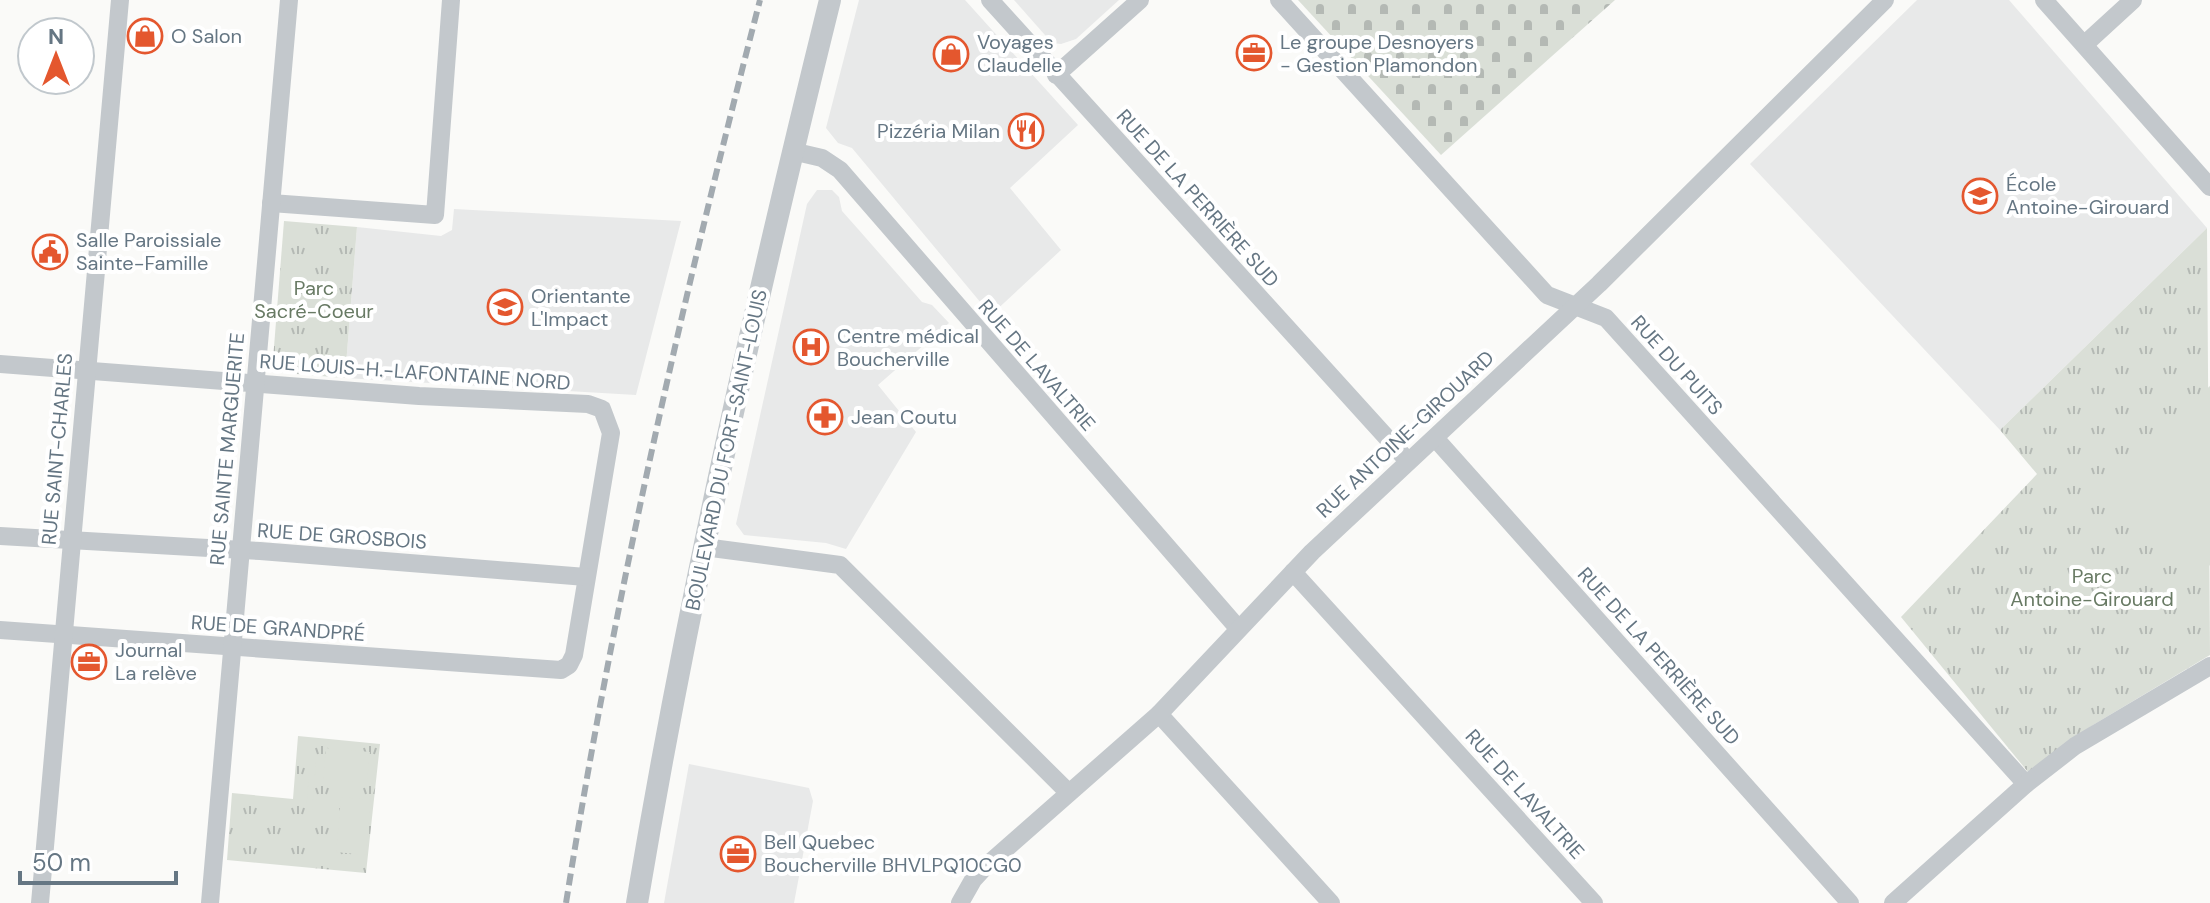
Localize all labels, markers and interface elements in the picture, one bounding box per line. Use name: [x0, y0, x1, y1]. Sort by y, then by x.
north arrow: [16, 16, 96, 96]
shop icon: O Salon: [126, 17, 164, 55]
text: N: [48, 22, 64, 51]
place label: O Salon: [171, 23, 242, 49]
place label: Voyages Claudelle: [977, 29, 1062, 78]
place label: Le groupe Desnoyers - Gestion Plamondon: [1280, 29, 1478, 78]
office icon: Le groupe Desnoyers - Gestion Plamondon: [1235, 34, 1273, 72]
shop icon: Voyages Claudelle: [932, 35, 970, 73]
street label: RUE DE LA PERRIÈRE SUD: [1111, 104, 1285, 292]
restaurant icon: Pizzéria Milan: [1007, 112, 1045, 150]
place label: Pizzéria Milan: [877, 118, 1000, 144]
place label: École Antoine-Girouard: [2006, 171, 2169, 220]
school or university icon: École Antoine-Girouard: [1961, 177, 1999, 215]
place label: Salle Paroissiale Sainte-Famille: [76, 227, 221, 276]
public building icon: Salle Paroissiale Sainte-Famille: [31, 233, 69, 271]
park label: Parc Sacré-Coeur: [254, 275, 374, 324]
place label: Orientante L'Impact: [531, 283, 631, 332]
street label: BOULEVARD DU FORT-SAINT-LOUIS: [679, 287, 773, 613]
school or university icon: Orientante L'Impact: [486, 288, 524, 326]
street label: RUE DE LAVALTRIE: [973, 294, 1101, 436]
street label: RUE DU PUITS: [1625, 310, 1729, 420]
place label: Centre médical Boucherville: [837, 323, 979, 372]
hospital icon: Centre médical Boucherville: [792, 328, 830, 366]
street label: RUE SAINTE MARGUERITE: [204, 332, 250, 566]
street label: RUE ANTOINE-GIROUARD: [1311, 345, 1499, 523]
street label: RUE LOUIS-H.-LAFONTAINE NORD: [259, 348, 571, 396]
street label: RUE SAINT-CHARLES: [36, 352, 78, 546]
pharmacy icon: Jean Coutu: [806, 398, 844, 436]
place label: Jean Coutu: [851, 404, 957, 430]
street label: RUE DE GROSBOIS: [256, 517, 428, 555]
street label: RUE DE LA PERRIÈRE SUD: [1572, 562, 1746, 750]
park label: Parc Antoine-Girouard: [2010, 563, 2174, 612]
street label: RUE DE GRANDPRÉ: [190, 609, 366, 647]
place label: Journal La relève: [115, 637, 197, 686]
office icon: Journal La relève: [70, 643, 108, 681]
street label: RUE DE LAVALTRIE: [1460, 724, 1590, 864]
place label: Bell Quebec Boucherville BHVLPQ10CG0: [764, 829, 1022, 878]
scale bar: [20, 835, 176, 885]
office icon: Bell Quebec Boucherville BHVLPQ10CG0: [719, 835, 757, 873]
text: 50 m: [32, 847, 91, 878]

